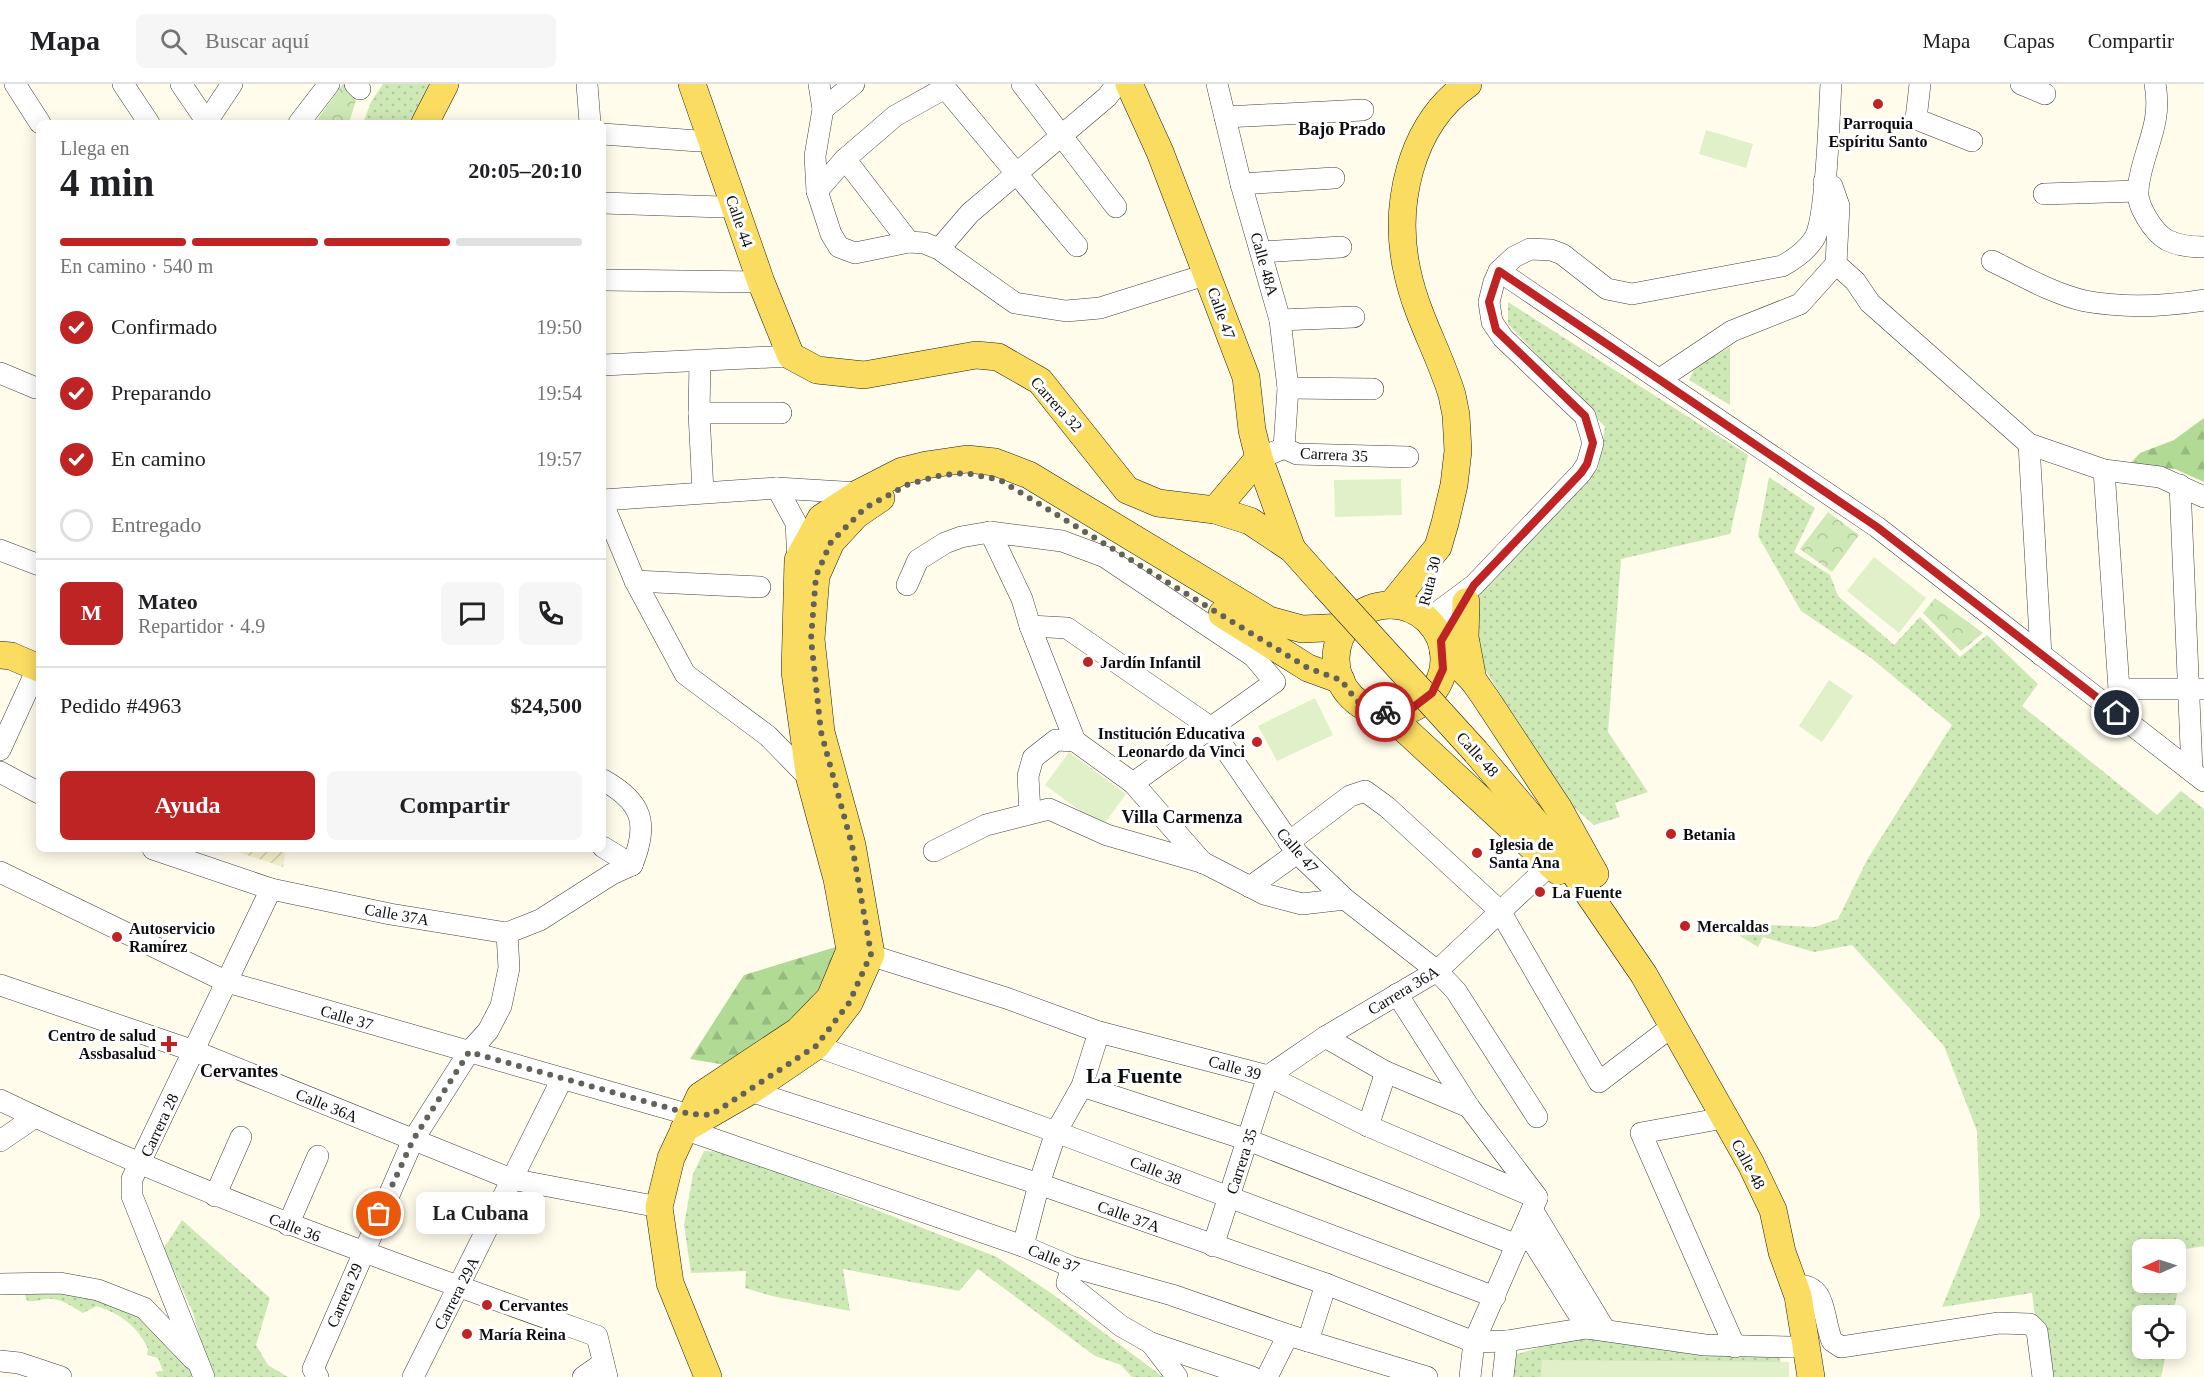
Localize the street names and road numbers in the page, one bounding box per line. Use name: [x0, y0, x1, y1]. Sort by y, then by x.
street label: Calle 44: [723, 193, 756, 249]
street label: Calle 48A: [1247, 230, 1282, 298]
street label: Calle 47: [1204, 285, 1239, 341]
street label: Carrera 32: [1028, 373, 1086, 435]
street label: Carrera 35: [1300, 444, 1368, 465]
street label: Ruta 30: [1415, 555, 1444, 608]
street label: Calle 48: [1453, 729, 1502, 780]
street label: Calle 47: [1274, 824, 1322, 876]
street label: Calle 37A: [363, 900, 431, 929]
street label: Carrera 36A: [1365, 962, 1442, 1018]
street label: Calle 37: [319, 1002, 375, 1033]
street label: Calle 39: [1207, 1052, 1263, 1083]
street label: Calle 36A: [293, 1085, 361, 1126]
street label: Carrera 28: [137, 1091, 182, 1160]
street label: Carrera 35: [1223, 1126, 1260, 1196]
street label: Calle 48: [1728, 1137, 1769, 1192]
street label: Calle 38: [1128, 1153, 1184, 1188]
street label: Calle 37A: [1095, 1197, 1163, 1236]
street label: Calle 36: [267, 1210, 323, 1245]
street label: Calle 37: [1026, 1241, 1082, 1276]
street label: Carrera 29A: [431, 1254, 482, 1333]
street label: Carrera 29: [323, 1261, 366, 1330]

